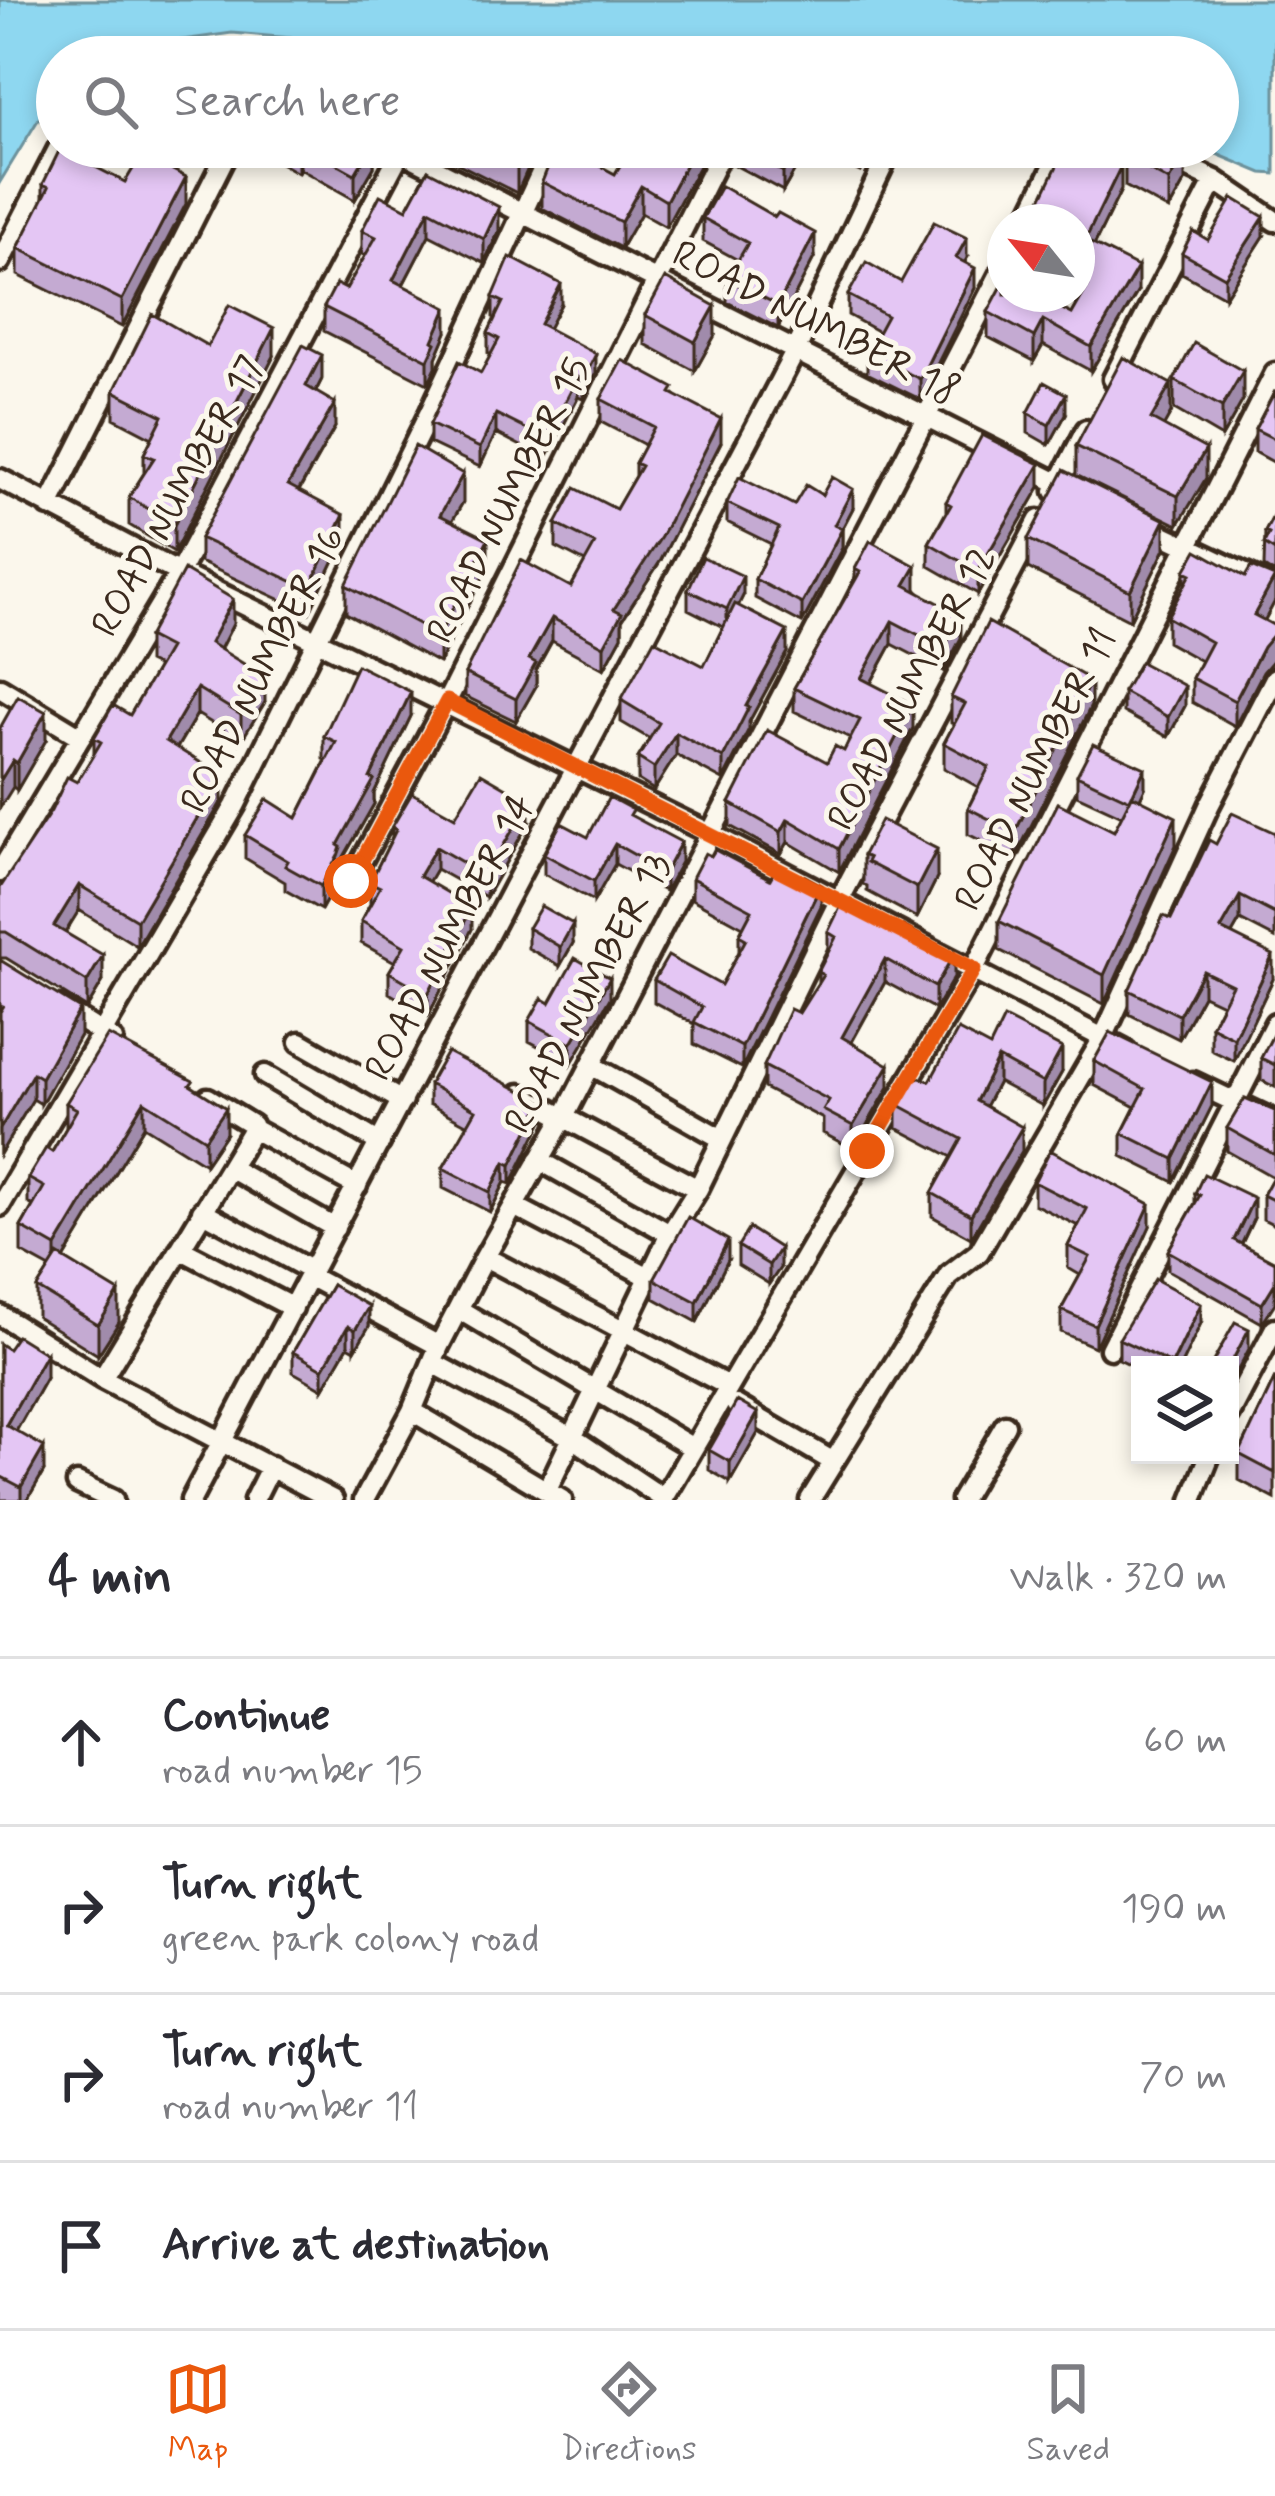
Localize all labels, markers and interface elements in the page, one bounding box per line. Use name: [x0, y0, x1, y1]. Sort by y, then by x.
search box: [36, 36, 1239, 168]
icon: search: [78, 69, 144, 135]
text: Search here: [174, 73, 401, 132]
north arrow: [987, 204, 1095, 312]
street label: ROAD NUMBER 18: [663, 230, 967, 418]
street label: ROAD NUMBER 17: [81, 347, 277, 647]
street label: ROAD NUMBER 15: [416, 349, 604, 653]
street label: ROAD NUMBER 16: [170, 518, 358, 822]
street label: ROAD NUMBER 12: [817, 538, 1009, 840]
street label: ROAD NUMBER 11: [944, 620, 1130, 920]
street label: ROAD NUMBER 14: [354, 786, 548, 1090]
street label: ROAD NUMBER 13: [494, 845, 684, 1143]
route start: [324, 854, 378, 908]
route end: [840, 1124, 894, 1178]
map controls: [1131, 1356, 1239, 1464]
button: layers: [1131, 1356, 1239, 1464]
text: 4 min: [48, 1545, 172, 1611]
text: Walk · 320 m: [1009, 1553, 1227, 1604]
text: Continue: [162, 1687, 330, 1746]
icon: ahead: [48, 1709, 114, 1775]
text: 60 m: [1143, 1716, 1227, 1767]
text: road number 15: [162, 1746, 423, 1797]
text: Turn right: [162, 1855, 362, 1914]
icon: right: [48, 1877, 114, 1943]
text: 190 m: [1121, 1884, 1227, 1935]
text: green park colony road: [162, 1914, 539, 1965]
text: Turn right: [162, 2023, 362, 2082]
icon: right: [48, 2045, 114, 2111]
text: 70 m: [1139, 2052, 1227, 2103]
text: road number 11: [162, 2082, 419, 2133]
icon: arrive: [48, 2213, 114, 2279]
text: Arrive at destination: [162, 2216, 550, 2275]
tab: Map: [165, 2356, 231, 2472]
tab: Directions: [561, 2356, 697, 2472]
tab: Saved: [1027, 2356, 1110, 2472]

